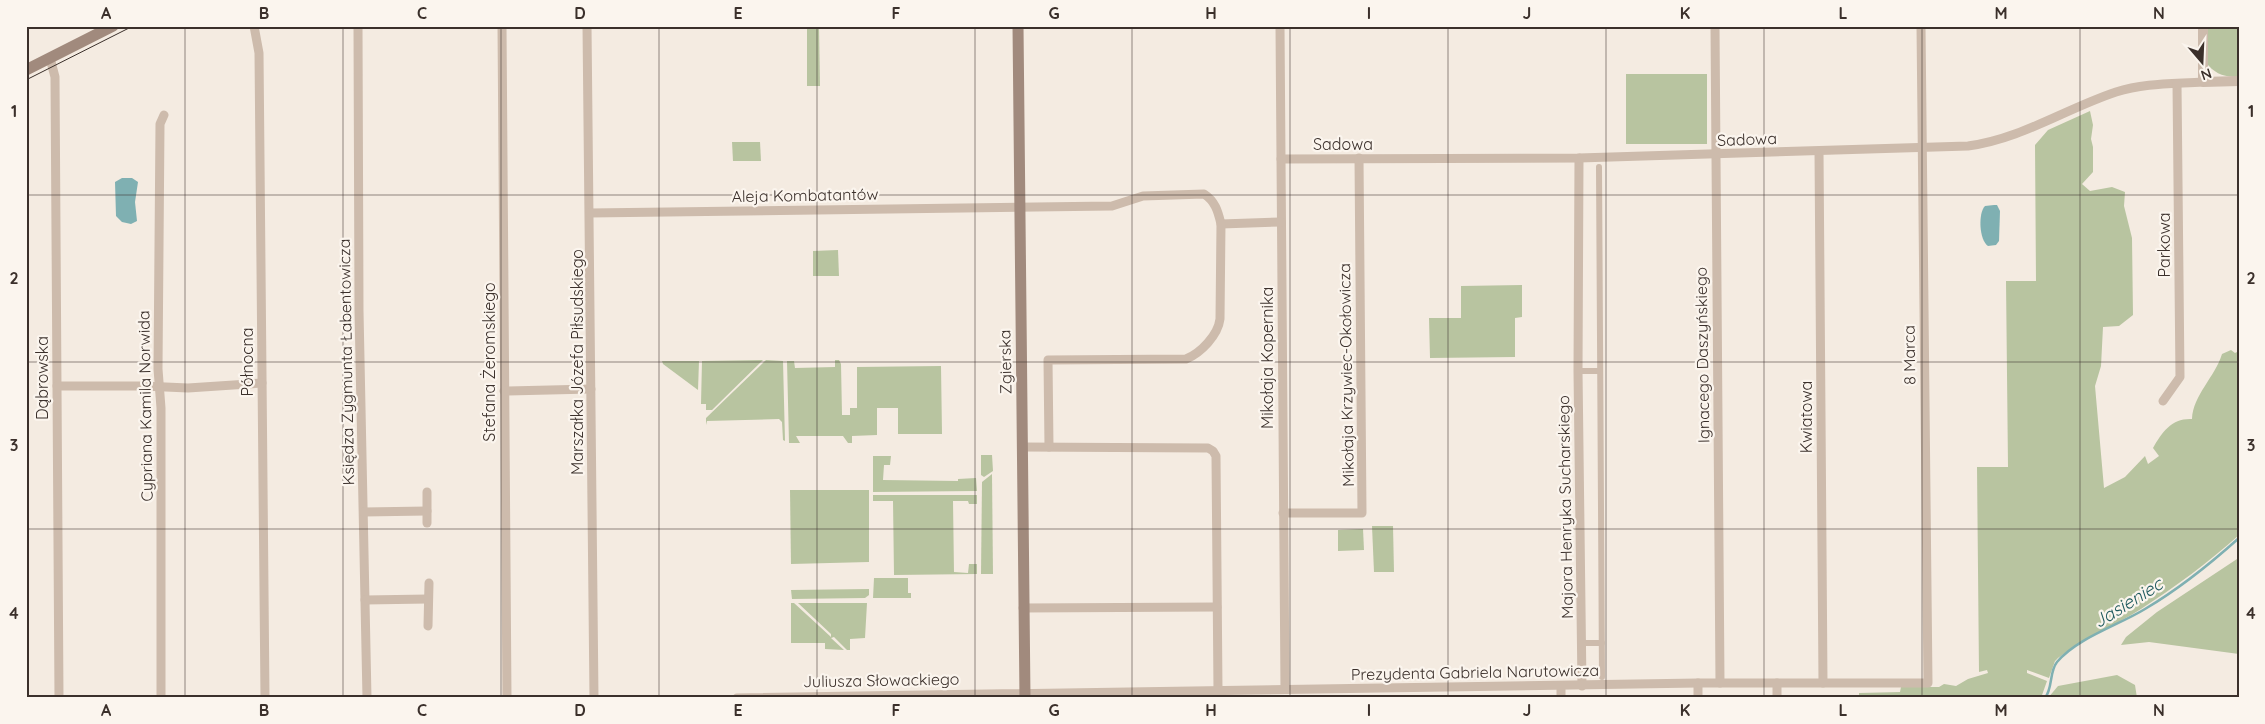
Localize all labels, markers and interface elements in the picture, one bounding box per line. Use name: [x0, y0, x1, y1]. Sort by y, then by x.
text: A: [101, 3, 112, 23]
text: B: [259, 3, 269, 23]
text: C: [417, 3, 427, 23]
text: D: [574, 3, 586, 23]
text: E: [733, 3, 743, 23]
text: F: [892, 3, 901, 23]
text: G: [1048, 3, 1060, 23]
text: H: [1205, 3, 1217, 23]
text: I: [1367, 3, 1371, 23]
text: J: [1523, 3, 1531, 23]
text: K: [1680, 3, 1690, 23]
text: L: [1839, 3, 1848, 23]
text: M: [1994, 3, 2008, 23]
text: N: [2153, 3, 2165, 23]
north arrow: [2178, 38, 2228, 88]
text: N: [2198, 64, 2214, 84]
text: 1: [11, 101, 17, 121]
text: 1: [2248, 101, 2254, 121]
street label: Sadowa: [1717, 128, 1777, 150]
street label: Sadowa: [1313, 134, 1373, 154]
street label: Aleja Kombatantów: [731, 184, 879, 206]
street label: Parkowa: [2154, 213, 2174, 277]
street label: Księdza Zygmunta Łabentowicza: [334, 238, 358, 486]
street label: Marszałka Józefa Piłsudskiego: [567, 249, 587, 475]
street label: Mikołaja Krzywiec-Okołowicza: [1334, 263, 1358, 487]
street label: Ignacego Daszyńskiego: [1690, 267, 1714, 443]
text: 2: [9, 268, 19, 288]
text: 2: [2246, 268, 2256, 288]
street label: Stefana Żeromskiego: [479, 282, 499, 442]
street label: Mikołaja Kopernika: [1257, 287, 1277, 429]
street label: Cypriana Kamila Norwida: [133, 310, 157, 502]
street label: 8 Marca: [1898, 325, 1920, 385]
street label: Północna: [237, 327, 257, 397]
street label: Zgierska: [994, 330, 1016, 394]
street label: Dąbrowska: [32, 336, 52, 420]
street label: Kwiatowa: [1796, 381, 1816, 453]
street label: Majora Henryka Sucharskiego: [1553, 395, 1577, 619]
text: 3: [10, 435, 18, 455]
text: 3: [2247, 435, 2255, 455]
water label: Jasieniec: [2089, 571, 2168, 633]
text: 4: [9, 603, 19, 623]
text: 4: [2246, 603, 2256, 623]
street label: Prezydenta Gabriela Narutowicza: [1351, 660, 1599, 684]
street label: Juliusza Słowackiego: [803, 669, 959, 691]
text: A: [101, 700, 112, 720]
text: B: [259, 700, 269, 720]
text: C: [417, 700, 427, 720]
text: D: [574, 700, 586, 720]
text: E: [733, 700, 743, 720]
text: F: [892, 700, 901, 720]
text: G: [1048, 700, 1060, 720]
text: H: [1205, 700, 1217, 720]
text: I: [1367, 700, 1371, 720]
text: J: [1523, 700, 1531, 720]
text: K: [1680, 700, 1690, 720]
text: L: [1839, 700, 1848, 720]
text: M: [1994, 700, 2008, 720]
text: N: [2153, 700, 2165, 720]

